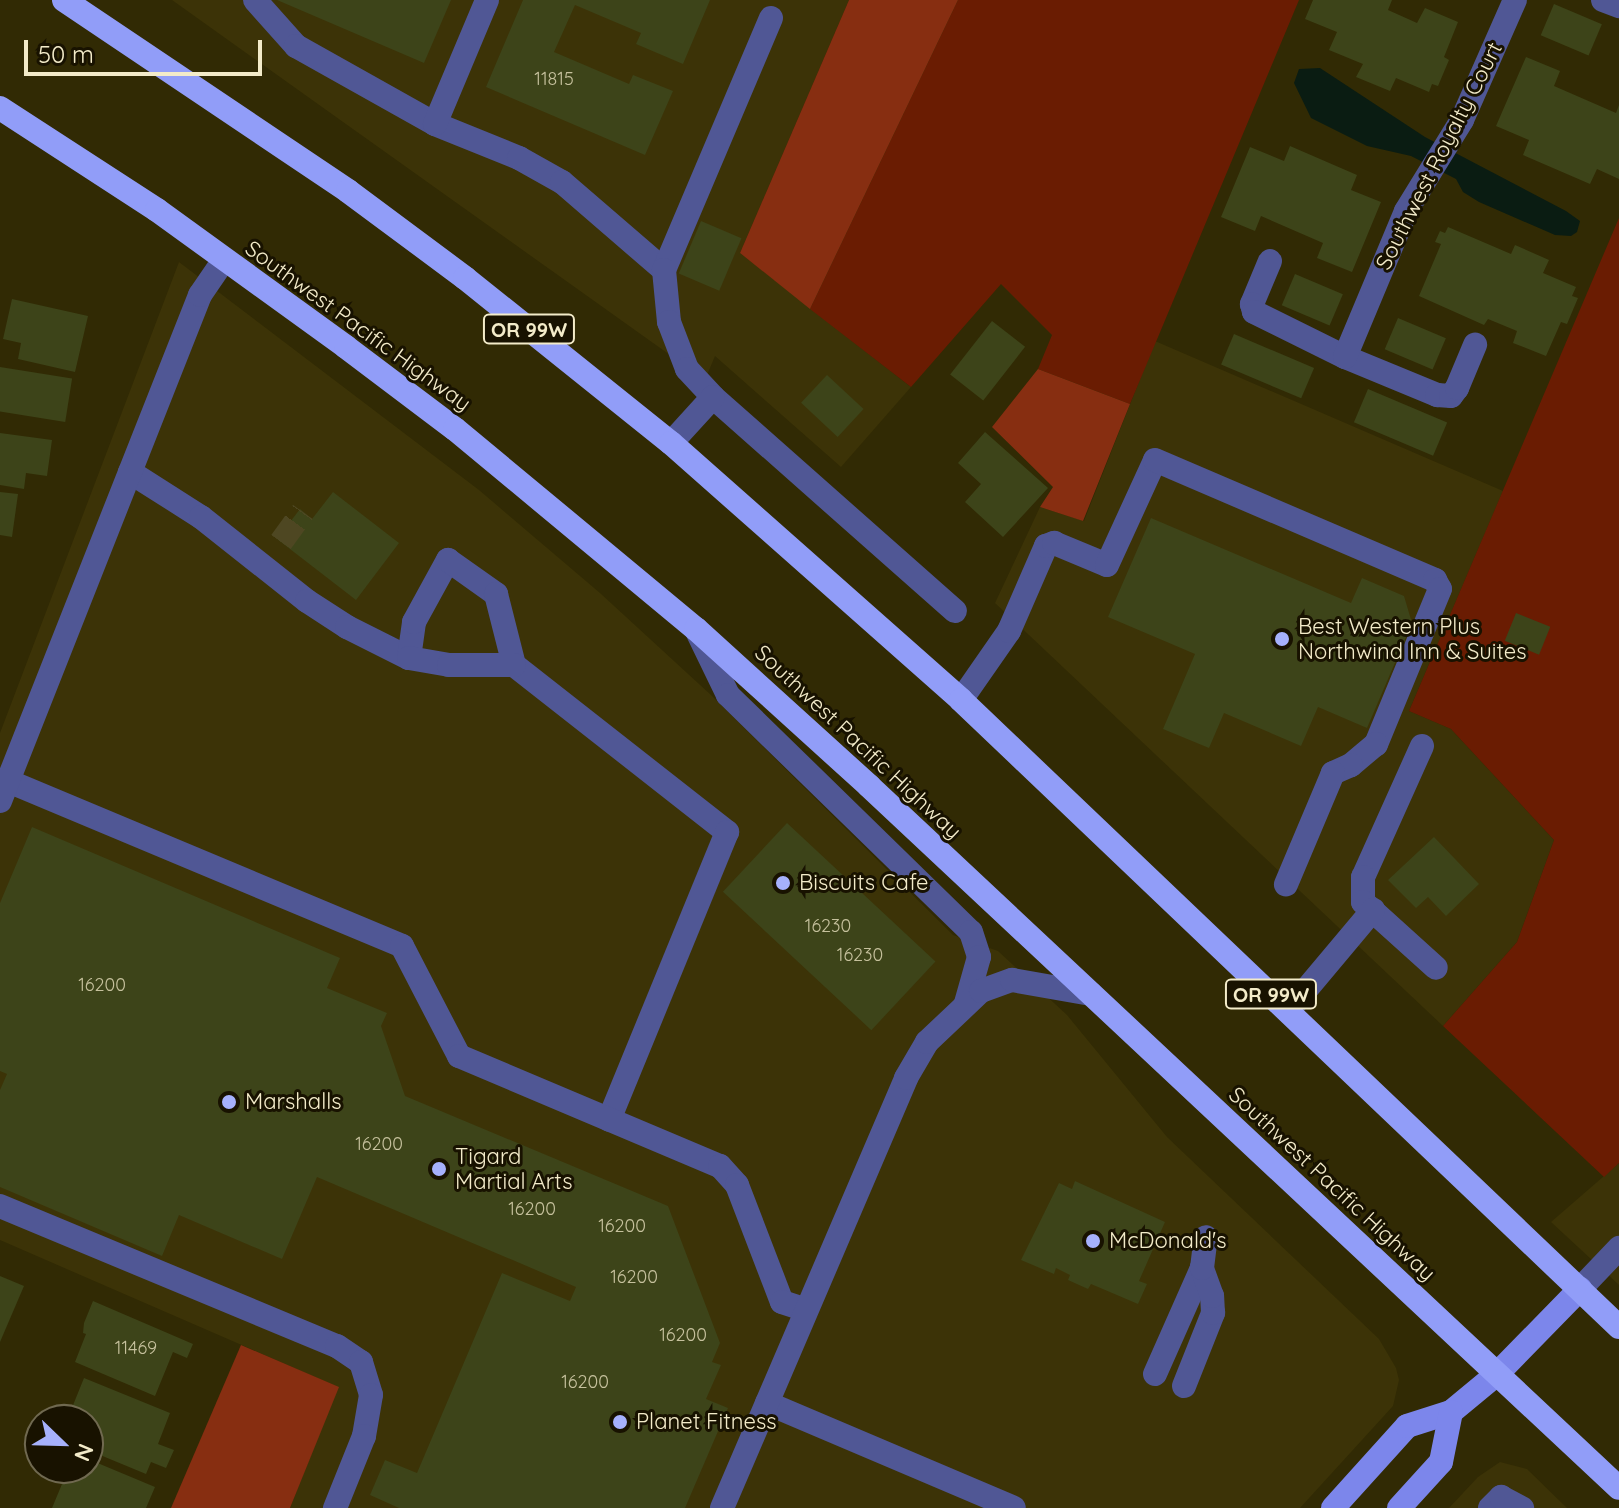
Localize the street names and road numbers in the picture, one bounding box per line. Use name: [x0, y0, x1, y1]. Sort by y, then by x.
street label: Southwest Royalty Court: [1370, 38, 1508, 274]
street label: Southwest Pacific Highway: [240, 235, 476, 417]
road number: OR 99W: [481, 313, 577, 345]
street label: Southwest Pacific Highway: [749, 639, 967, 845]
road number: OR 99W: [1223, 978, 1319, 1010]
street label: Southwest Pacific Highway: [1223, 1081, 1441, 1287]

